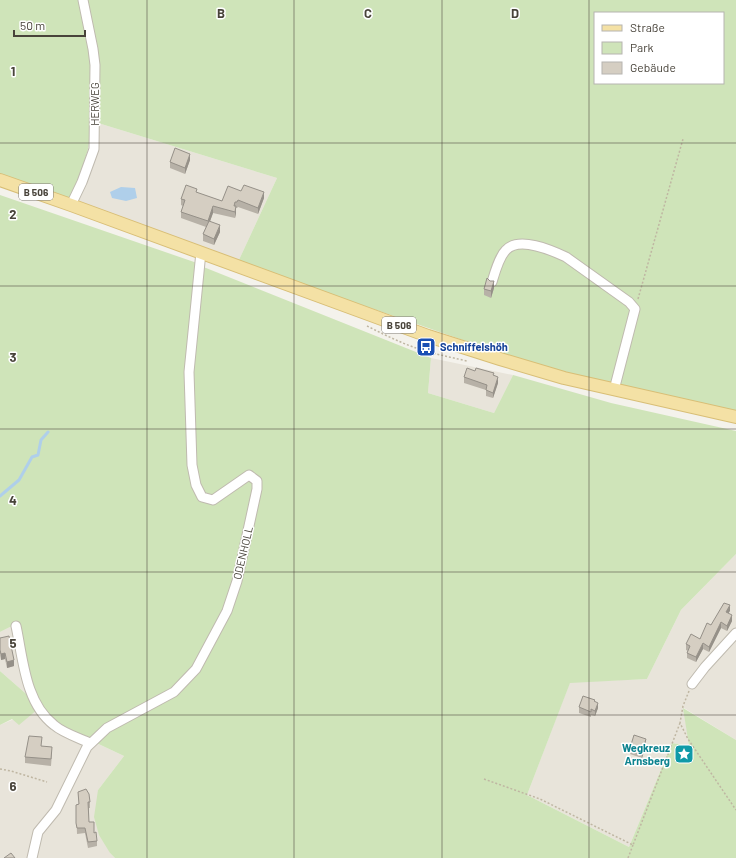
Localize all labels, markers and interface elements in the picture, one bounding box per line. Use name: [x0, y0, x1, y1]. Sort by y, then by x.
text: B: [217, 5, 225, 21]
text: C: [364, 5, 372, 21]
text: D: [511, 5, 519, 21]
scale bar: [14, 12, 85, 38]
legend: [594, 12, 724, 84]
text: 50 m: [20, 18, 45, 32]
text: Straße: [630, 20, 665, 34]
text: Park: [630, 40, 654, 54]
text: Gebäude: [630, 60, 676, 74]
text: 1: [11, 63, 15, 79]
street label: HERWEG: [88, 82, 101, 126]
road number: B 506: [19, 184, 53, 200]
text: 2: [9, 206, 17, 222]
road number: B 506: [382, 317, 416, 333]
bus stop icon: Schniffelshöh: [415, 336, 437, 358]
place label: Schniffelshöh: [440, 340, 508, 353]
text: 3: [9, 349, 17, 365]
text: 4: [9, 492, 17, 508]
street label: ODENHOLL: [230, 525, 255, 581]
text: 5: [9, 635, 17, 651]
place label: Wegkreuz Arnsberg: [622, 741, 670, 767]
place icon: Wegkreuz Arnsberg: [673, 743, 695, 765]
text: 6: [10, 778, 17, 794]

